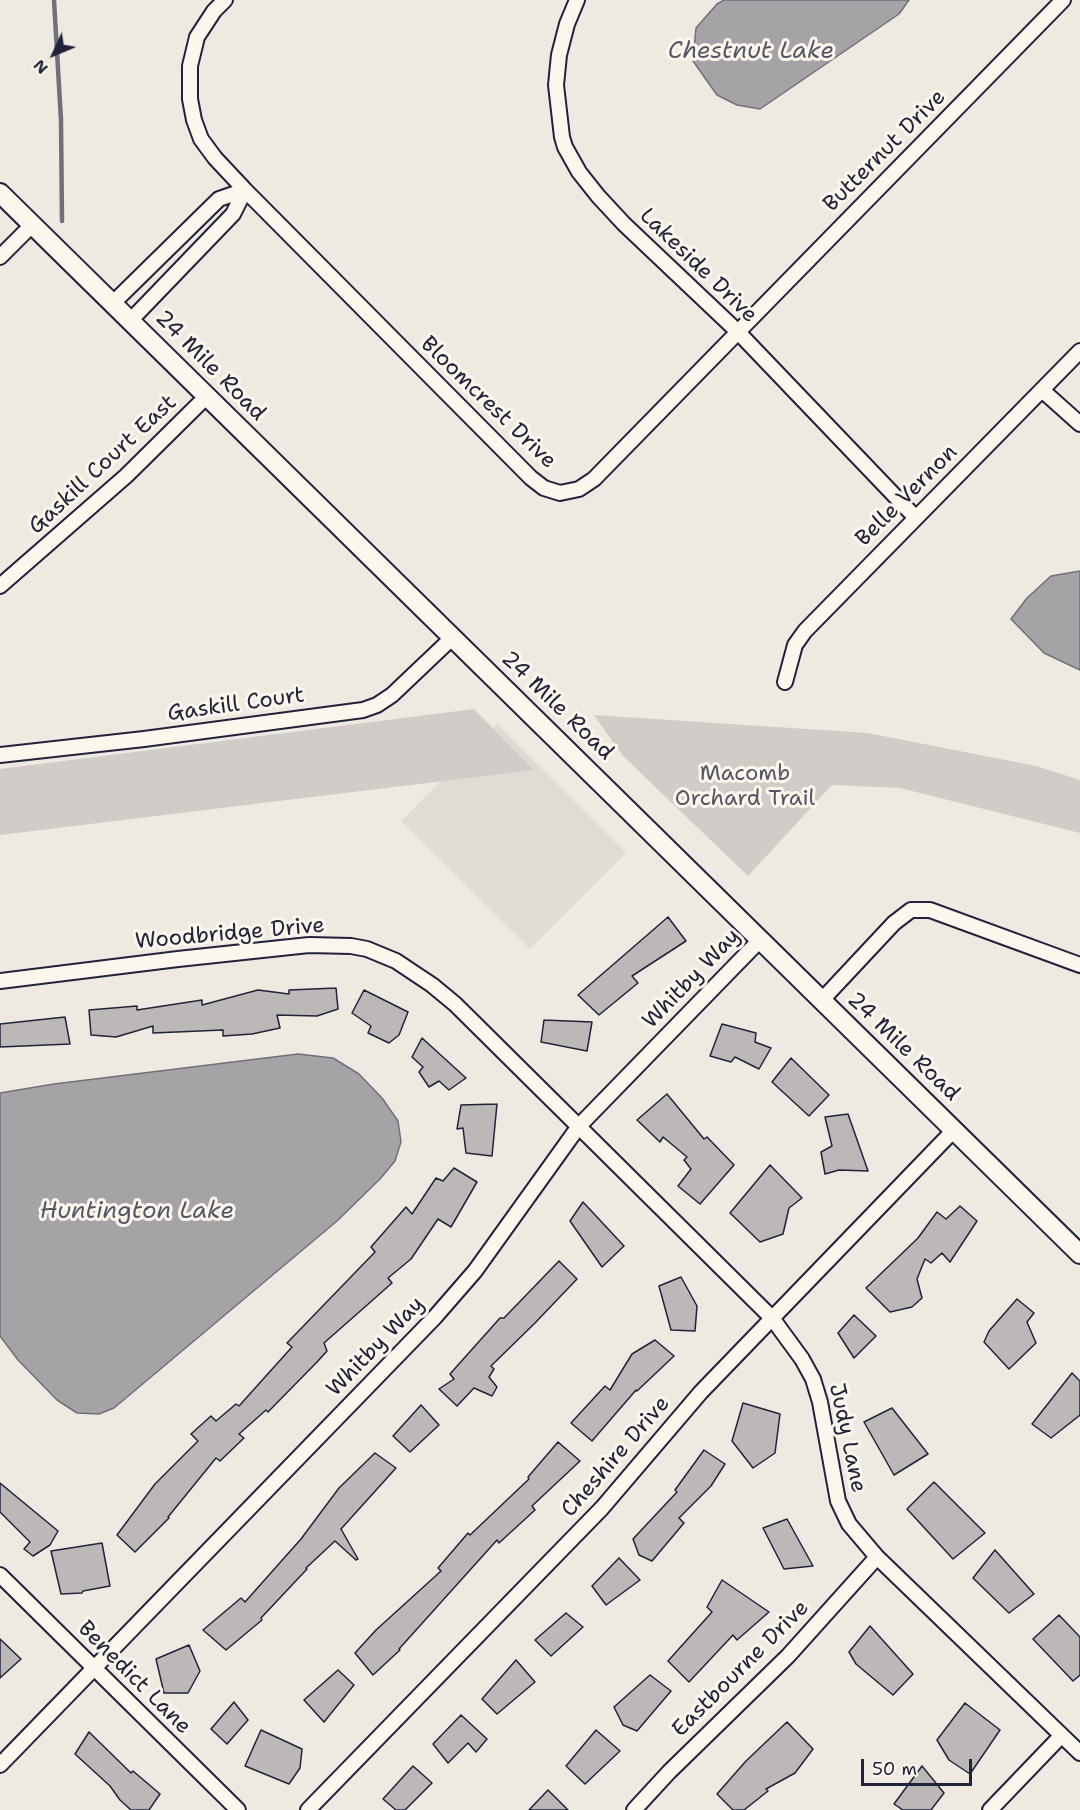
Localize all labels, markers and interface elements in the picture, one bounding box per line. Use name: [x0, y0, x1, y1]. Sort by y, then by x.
north arrow: [24, 24, 84, 84]
water label: Chestnut Lake: [668, 38, 834, 66]
text: N: [29, 55, 53, 79]
street label: Butternut Drive: [818, 84, 952, 218]
street label: Lakeside Drive: [634, 203, 762, 329]
street label: 24 Mile Road: [149, 305, 271, 427]
street label: Bloomcrest Drive: [415, 331, 561, 475]
street label: Gaskill Court East: [24, 390, 182, 540]
street label: Belle Vernon: [851, 440, 963, 552]
street label: 24 Mile Road: [495, 646, 619, 766]
street label: Gaskill Court: [166, 682, 306, 728]
park label: Macomb Orchard Trail: [675, 761, 815, 812]
street label: Woodbridge Drive: [134, 913, 326, 955]
street label: Whitby Way: [638, 923, 746, 1035]
street label: 24 Mile Road: [841, 987, 965, 1107]
water label: Huntington Lake: [40, 1198, 234, 1226]
street label: Whitby Way: [322, 1291, 430, 1403]
street label: Judy Lane: [823, 1381, 871, 1495]
street label: Cheshire Drive: [556, 1391, 676, 1523]
street label: Eastbourne Drive: [667, 1595, 815, 1743]
street label: Benedict Lane: [72, 1616, 196, 1740]
scale bar: [864, 1747, 975, 1785]
text: 50 m: [872, 1757, 917, 1781]

